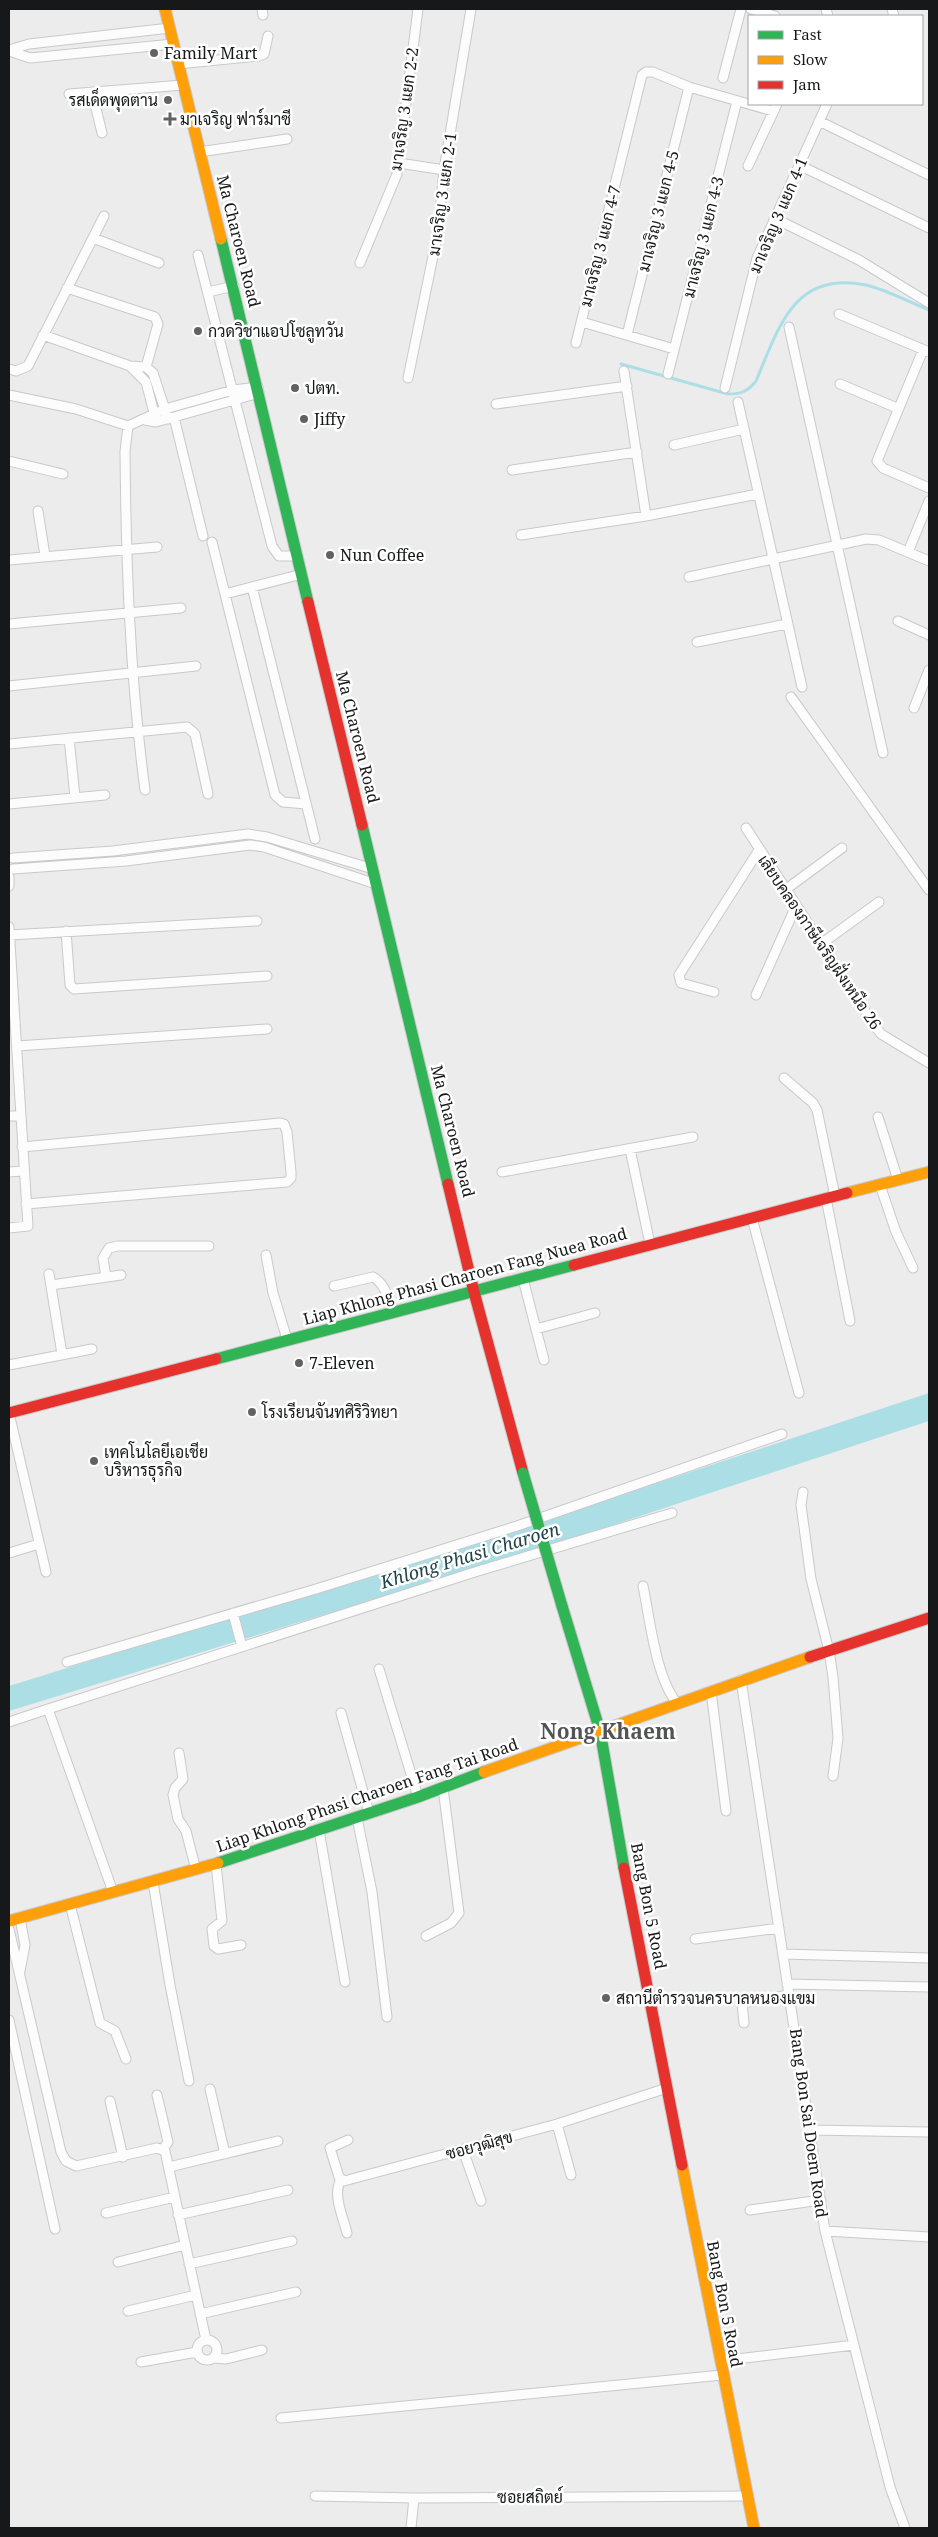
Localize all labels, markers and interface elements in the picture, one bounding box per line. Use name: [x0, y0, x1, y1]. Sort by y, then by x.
legend: [748, 15, 923, 105]
text: Fast: [793, 24, 822, 44]
place label: Family Mart: [164, 42, 258, 64]
street label: มาเจริญ 3 แยก 2-2: [384, 46, 424, 172]
marker: Family Mart: [148, 47, 160, 59]
text: Slow: [793, 49, 827, 69]
text: Jam: [792, 74, 821, 94]
place label: รสเด็ดพุดตาน: [68, 87, 158, 112]
marker: รสเด็ดพุดตาน: [162, 94, 174, 106]
place label: มาเจริญ ฟาร์มาซี: [180, 107, 291, 130]
marker: มาเจริญ ฟาร์มาซี: [164, 113, 176, 125]
street label: มาเจริญ 3 แยก 2-1: [422, 131, 462, 257]
street label: มาเจริญ 3 แยก 4-5: [632, 148, 684, 274]
street label: มาเจริญ 3 แยก 4-1: [744, 153, 812, 277]
street label: Ma Charoen Road: [212, 173, 266, 310]
street label: มาเจริญ 3 แยก 4-3: [677, 174, 729, 300]
street label: มาเจริญ 3 แยก 4-7: [574, 183, 626, 309]
place label: กวดวิชาแอปโซลูทวัน: [208, 320, 344, 343]
marker: กวดวิชาแอปโซลูทวัน: [192, 325, 204, 337]
place label: ปตท.: [305, 377, 340, 399]
marker: ปตท.: [289, 382, 301, 394]
place label: Jiffy: [313, 408, 346, 430]
marker: Jiffy: [298, 413, 310, 425]
place label: Nun Coffee: [340, 544, 424, 566]
marker: Nun Coffee: [324, 549, 336, 561]
street label: Ma Charoen Road: [331, 669, 385, 806]
street label: เลียบคลองภาษีเจริญฝั่งเหนือ 26: [753, 849, 889, 1034]
street label: Ma Charoen Road: [426, 1063, 480, 1200]
street label: Liap Khlong Phasi Charoen Fang Nuea Road: [301, 1222, 630, 1330]
place label: 7-Eleven: [309, 1352, 375, 1374]
marker: 7-Eleven: [293, 1357, 305, 1369]
place label: โรงเรียนจันทศิริวิทยา: [261, 1401, 398, 1423]
marker: โรงเรียนจันทศิริวิทยา: [246, 1406, 258, 1418]
place label: เทคโนโลยีเอเชีย บริหารธุรกิจ: [104, 1441, 208, 1482]
marker: เทคโนโลยีเอเชีย บริหารธุรกิจ: [88, 1455, 100, 1467]
water label: Khlong Phasi Charoen: [376, 1516, 562, 1594]
district label: Nong Khaem: [540, 1717, 676, 1745]
street label: Liap Khlong Phasi Charoen Fang Tai Road: [213, 1733, 521, 1857]
street label: Bang Bon 5 Road: [626, 1841, 672, 1971]
place label: สถานีตำรวจนครบาลหนองแขม: [616, 1987, 815, 2009]
marker: สถานีตำรวจนครบาลหนองแขม: [600, 1992, 612, 2004]
street label: Bang Bon Sai Doem Road: [785, 2027, 833, 2219]
street label: ซอยวุฒิสุข: [443, 2125, 515, 2165]
street label: Bang Bon 5 Road: [702, 2239, 748, 2369]
street label: ซอยสถิตย์: [497, 2485, 563, 2508]

